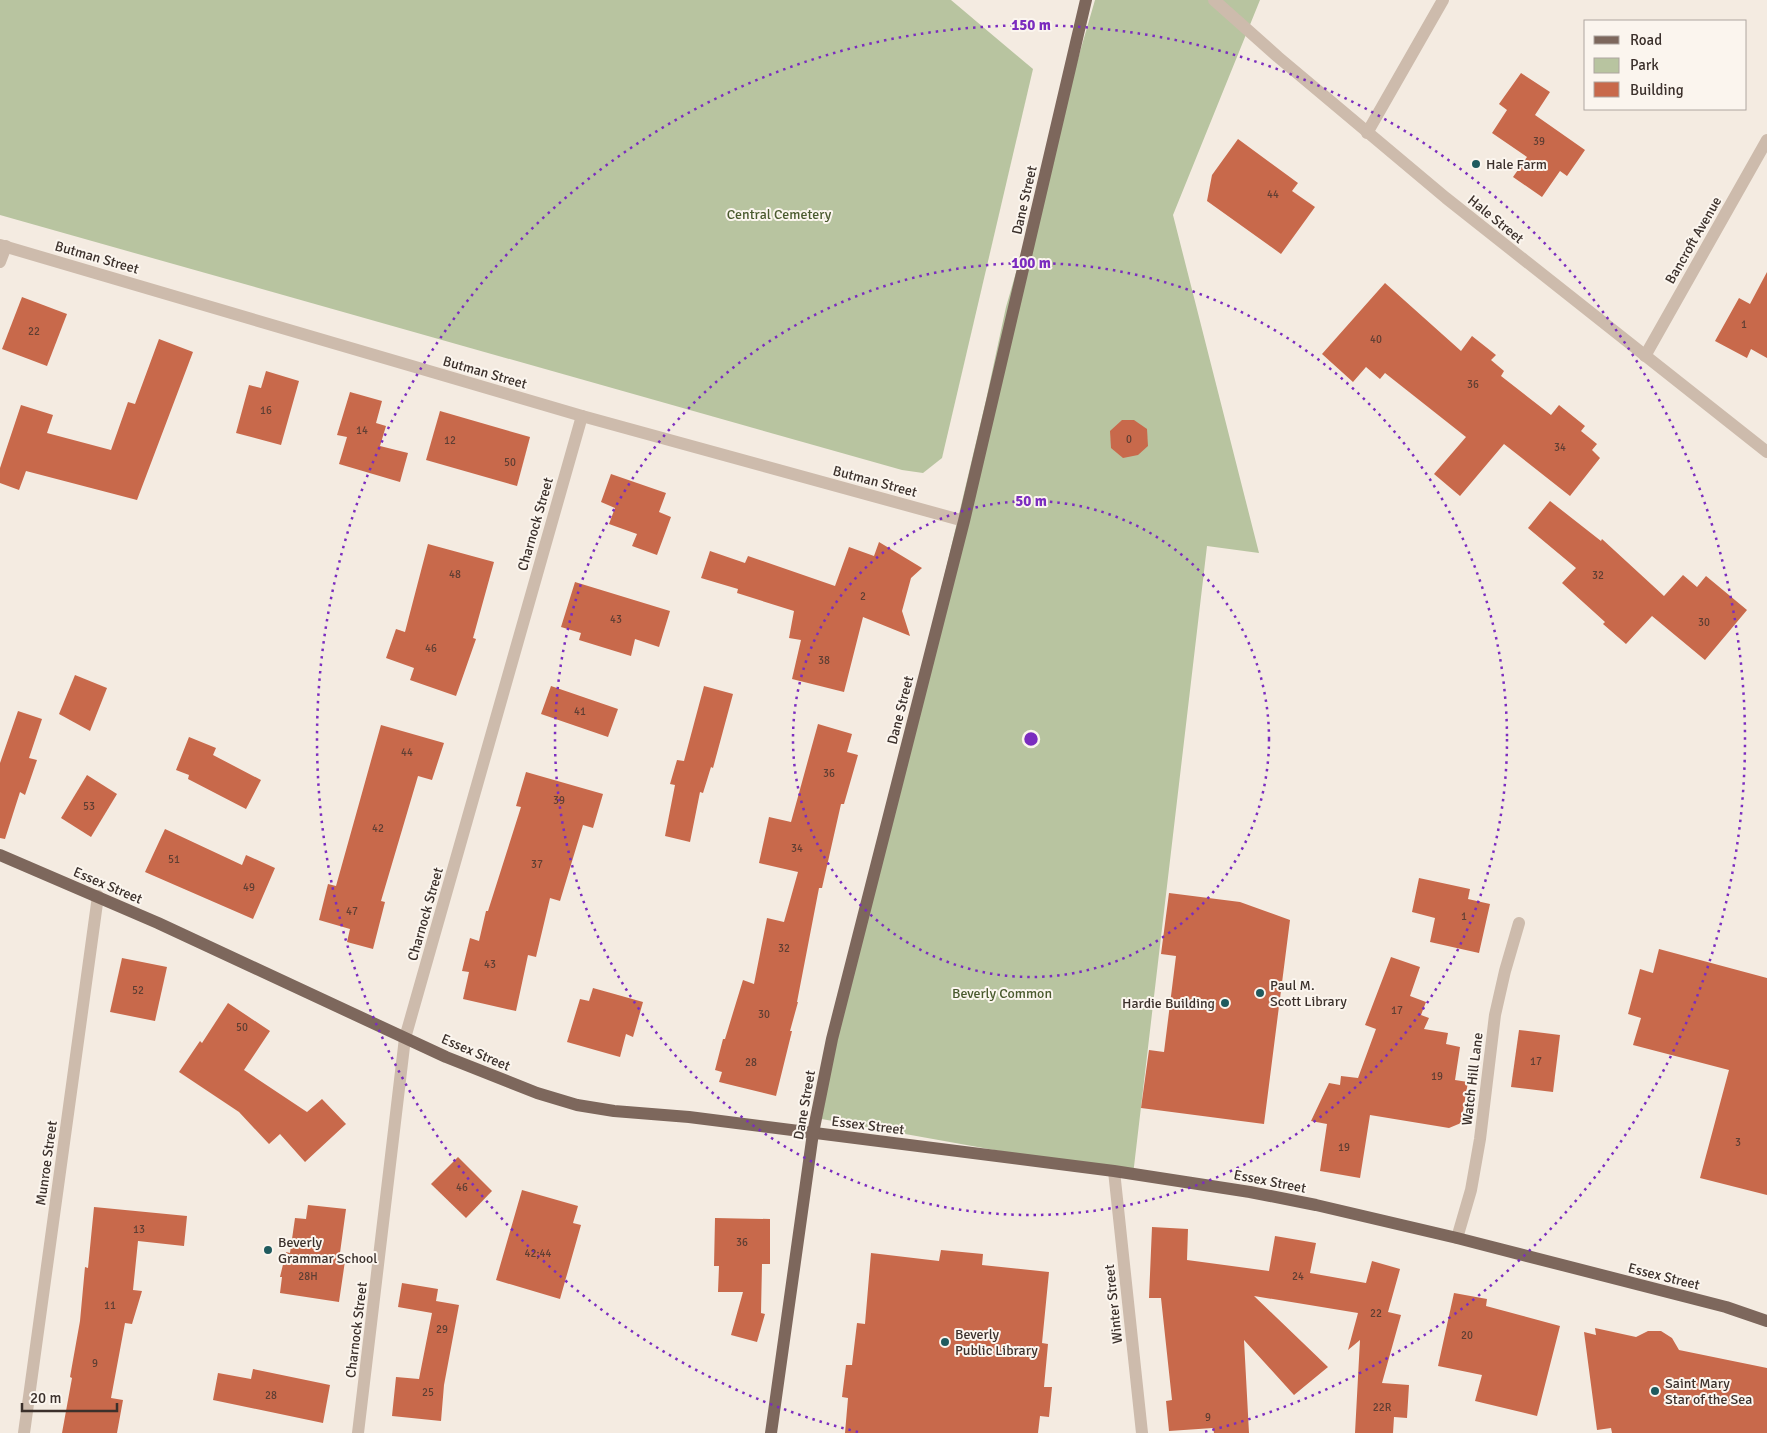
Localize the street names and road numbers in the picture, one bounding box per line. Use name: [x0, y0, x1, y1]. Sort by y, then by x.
street label: Dane Street: [1008, 164, 1041, 236]
street label: Hale Street: [1464, 192, 1527, 247]
street label: Bancroft Avenue: [1662, 194, 1725, 287]
street label: Butman Street: [53, 237, 141, 278]
street label: Butman Street: [441, 352, 529, 393]
street label: Butman Street: [831, 462, 919, 501]
street label: Charnock Street: [514, 475, 557, 573]
street label: Dane Street: [884, 674, 917, 746]
street label: Essex Street: [71, 863, 145, 908]
street label: Charnock Street: [404, 865, 447, 963]
street label: Essex Street: [439, 1030, 513, 1075]
street label: Watch Hill Lane: [1458, 1032, 1487, 1127]
street label: Dane Street: [790, 1069, 819, 1141]
street label: Essex Street: [831, 1113, 905, 1138]
street label: Munroe Street: [32, 1120, 61, 1207]
street label: Essex Street: [1232, 1166, 1308, 1197]
street label: Essex Street: [1626, 1259, 1702, 1294]
street label: Winter Street: [1101, 1263, 1126, 1345]
street label: Charnock Street: [342, 1281, 371, 1379]

